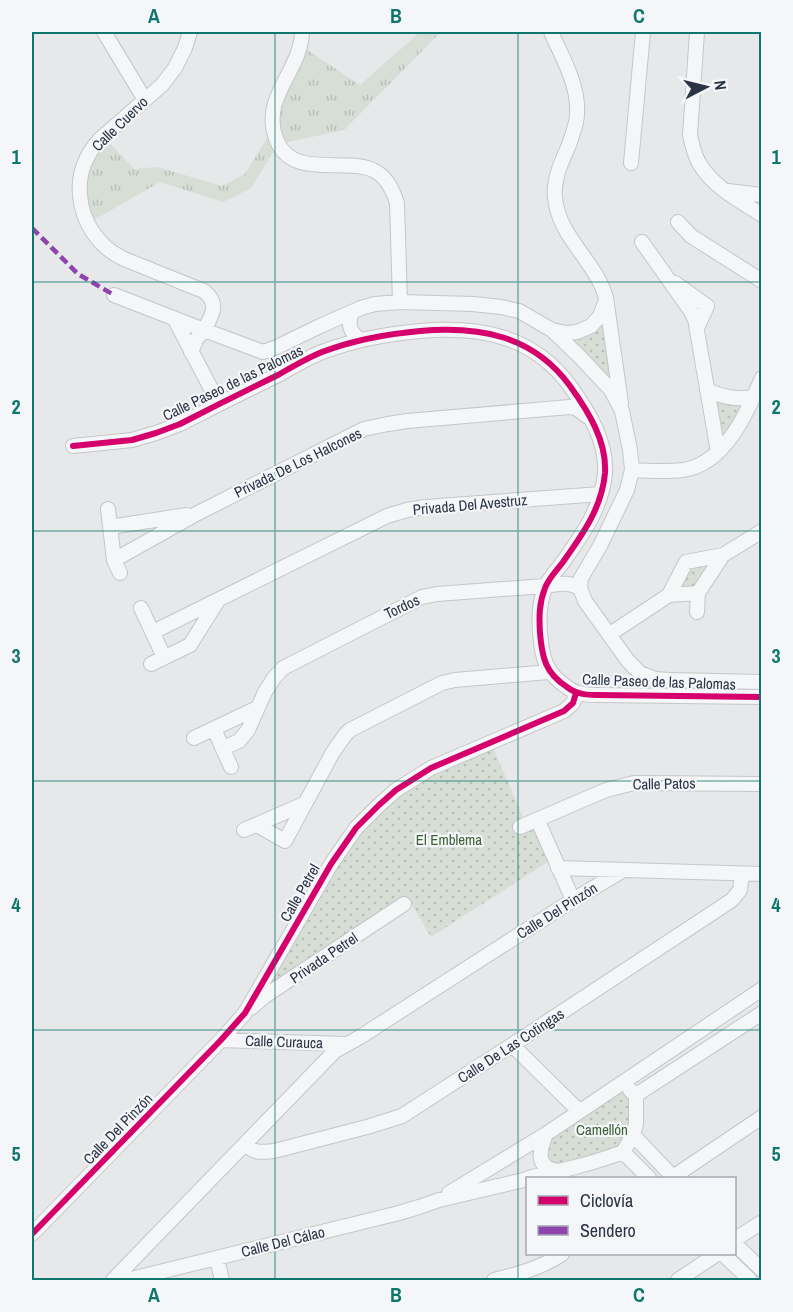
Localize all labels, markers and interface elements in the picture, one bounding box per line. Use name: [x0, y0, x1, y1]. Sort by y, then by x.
text: A: [148, 2, 160, 29]
text: B: [390, 2, 402, 29]
text: C: [633, 2, 645, 29]
north arrow: [676, 57, 736, 117]
text: N: [709, 79, 732, 91]
street label: Calle Cuervo: [87, 91, 153, 156]
text: 1: [11, 143, 21, 170]
text: 1: [771, 143, 781, 170]
street label: Calle Paseo de las Palomas: [159, 339, 307, 426]
text: 2: [11, 393, 21, 420]
text: 2: [771, 393, 781, 420]
street label: Privada De Los Halcones: [230, 423, 365, 503]
street label: Privada Del Avestruz: [412, 489, 528, 520]
street label: Tordos: [381, 589, 423, 624]
text: 3: [11, 642, 21, 669]
text: 3: [771, 642, 781, 669]
street label: Calle Paseo de las Palomas: [582, 668, 736, 695]
street label: Calle Patos: [632, 772, 696, 795]
park label: El Emblema: [416, 829, 482, 850]
street label: Calle Petrel: [275, 860, 325, 926]
street label: Calle Del Pinzón: [512, 877, 601, 944]
text: 4: [11, 891, 21, 918]
text: 4: [771, 891, 781, 918]
street label: Privada Petrel: [286, 927, 362, 988]
street label: Calle De Las Cotingas: [453, 1003, 568, 1088]
street label: Calle Curauca: [245, 1030, 323, 1053]
street label: Calle Del Pinzón: [78, 1088, 157, 1169]
park label: Camellón: [576, 1119, 628, 1140]
text: 5: [11, 1140, 21, 1167]
text: 5: [771, 1140, 781, 1167]
legend: [526, 1177, 736, 1255]
text: Ciclovía: [580, 1188, 633, 1213]
text: Sendero: [580, 1218, 636, 1243]
street label: Calle Del Cálao: [239, 1221, 327, 1262]
text: A: [148, 1281, 160, 1308]
text: B: [390, 1281, 402, 1308]
text: C: [633, 1281, 645, 1308]

